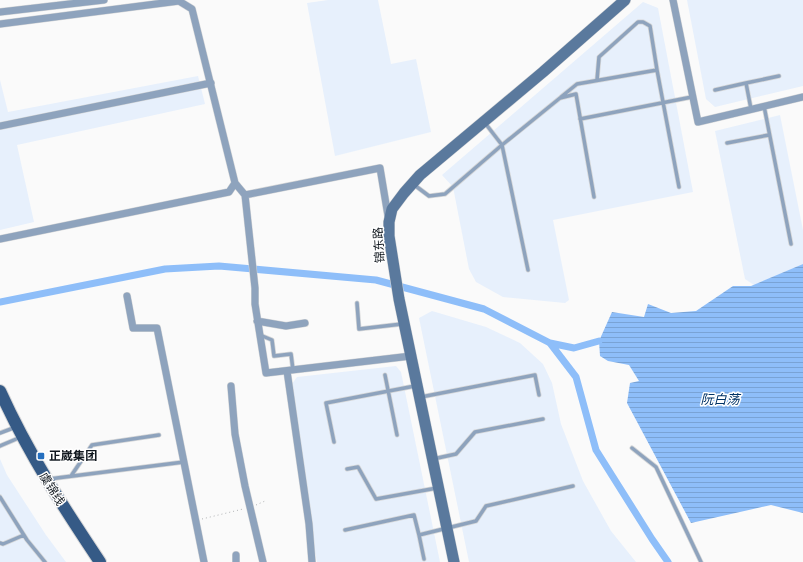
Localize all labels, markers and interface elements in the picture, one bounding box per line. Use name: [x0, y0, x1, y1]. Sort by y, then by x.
street label: 锦东路: [371, 227, 386, 263]
water label: 阮白荡: [700, 393, 741, 407]
place label: 正崴集团: [49, 449, 97, 462]
marker: 正崴集团: [36, 451, 46, 461]
street label: 虞锦线: [37, 470, 67, 507]

